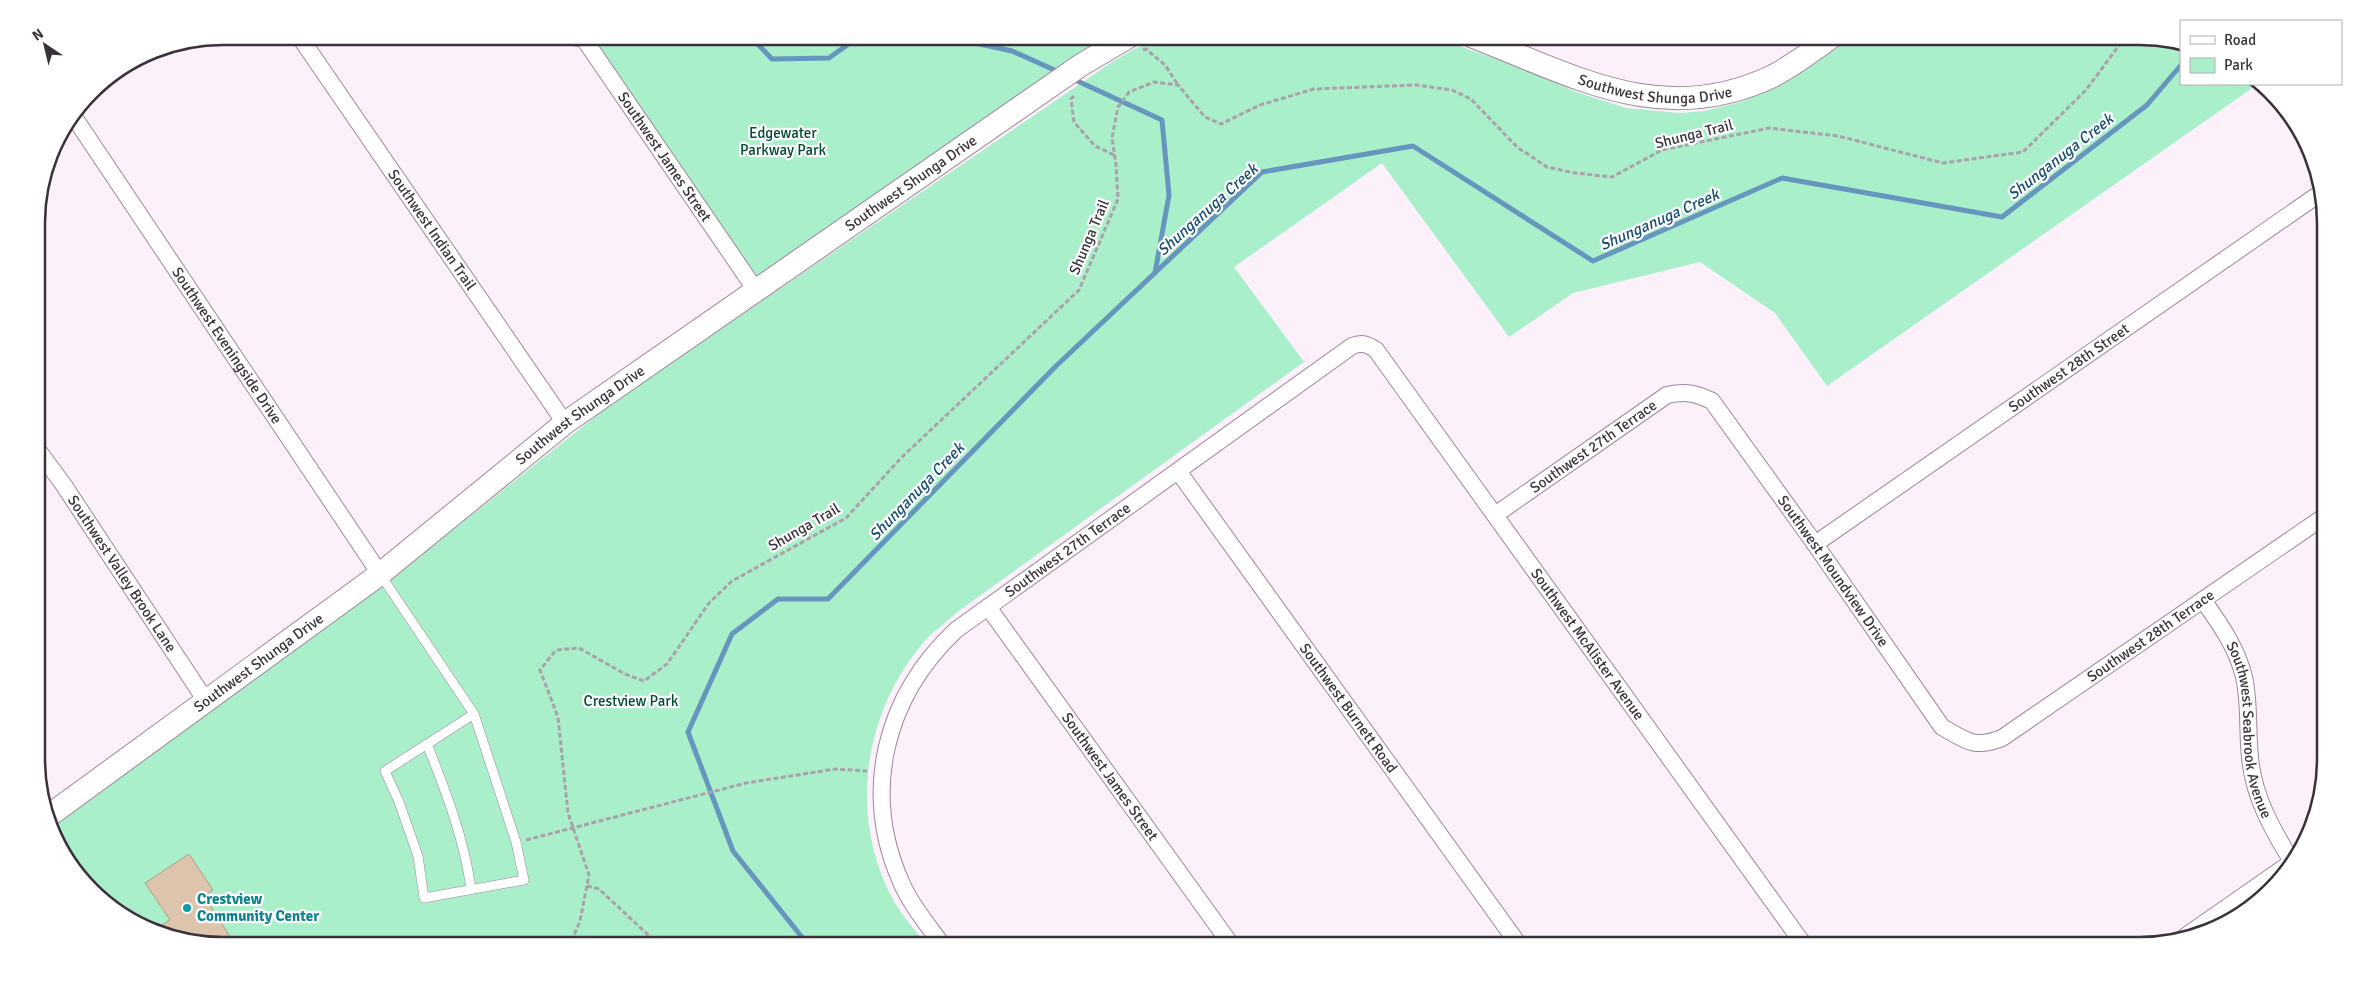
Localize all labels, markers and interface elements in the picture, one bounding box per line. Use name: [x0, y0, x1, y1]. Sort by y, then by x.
north arrow: [20, 20, 70, 70]
legend: [2180, 20, 2342, 85]
text: N: [29, 25, 47, 45]
text: Road: [2224, 31, 2256, 49]
text: Park: [2224, 56, 2253, 74]
street label: Southwest Shunga Drive: [1576, 70, 1734, 107]
street label: Southwest James Street: [614, 88, 715, 225]
water label: Shunganuga Creek: [2004, 108, 2119, 204]
street label: Shunga Trail: [1653, 116, 1735, 152]
park label: Edgewater Parkway Park: [740, 124, 827, 159]
street label: Southwest Shunga Drive: [842, 131, 980, 235]
water label: Shunganuga Creek: [1153, 158, 1264, 260]
street label: Southwest Indian Trail: [384, 166, 480, 294]
water label: Shunganuga Creek: [1597, 184, 1724, 255]
street label: Shunga Trail: [1065, 197, 1113, 277]
street label: Southwest Eveningside Drive: [168, 264, 286, 427]
street label: Southwest 28th Street: [2005, 320, 2133, 416]
street label: Southwest Shunga Drive: [512, 361, 648, 469]
street label: Southwest 27th Terrace: [1527, 396, 1660, 497]
water label: Shunganuga Creek: [865, 437, 970, 545]
street label: Southwest Valley Brook Lane: [64, 492, 180, 656]
street label: Southwest Moundview Drive: [1774, 492, 1893, 650]
street label: Shunga Trail: [765, 499, 843, 555]
street label: Southwest 27th Terrace: [1001, 499, 1134, 601]
street label: Southwest McAlister Avenue: [1527, 565, 1648, 724]
street label: Southwest 28th Terrace: [2084, 586, 2218, 686]
street label: Southwest Shunga Drive: [190, 609, 327, 716]
street label: Southwest Seabrook Avenue: [2222, 638, 2276, 821]
street label: Southwest Burnett Road: [1296, 640, 1401, 776]
park label: Crestview Park: [584, 692, 679, 710]
street label: Southwest James Street: [1058, 709, 1162, 844]
place label: Crestview Community Center: [197, 890, 319, 925]
marker: Crestview Community Center: [181, 902, 193, 914]

